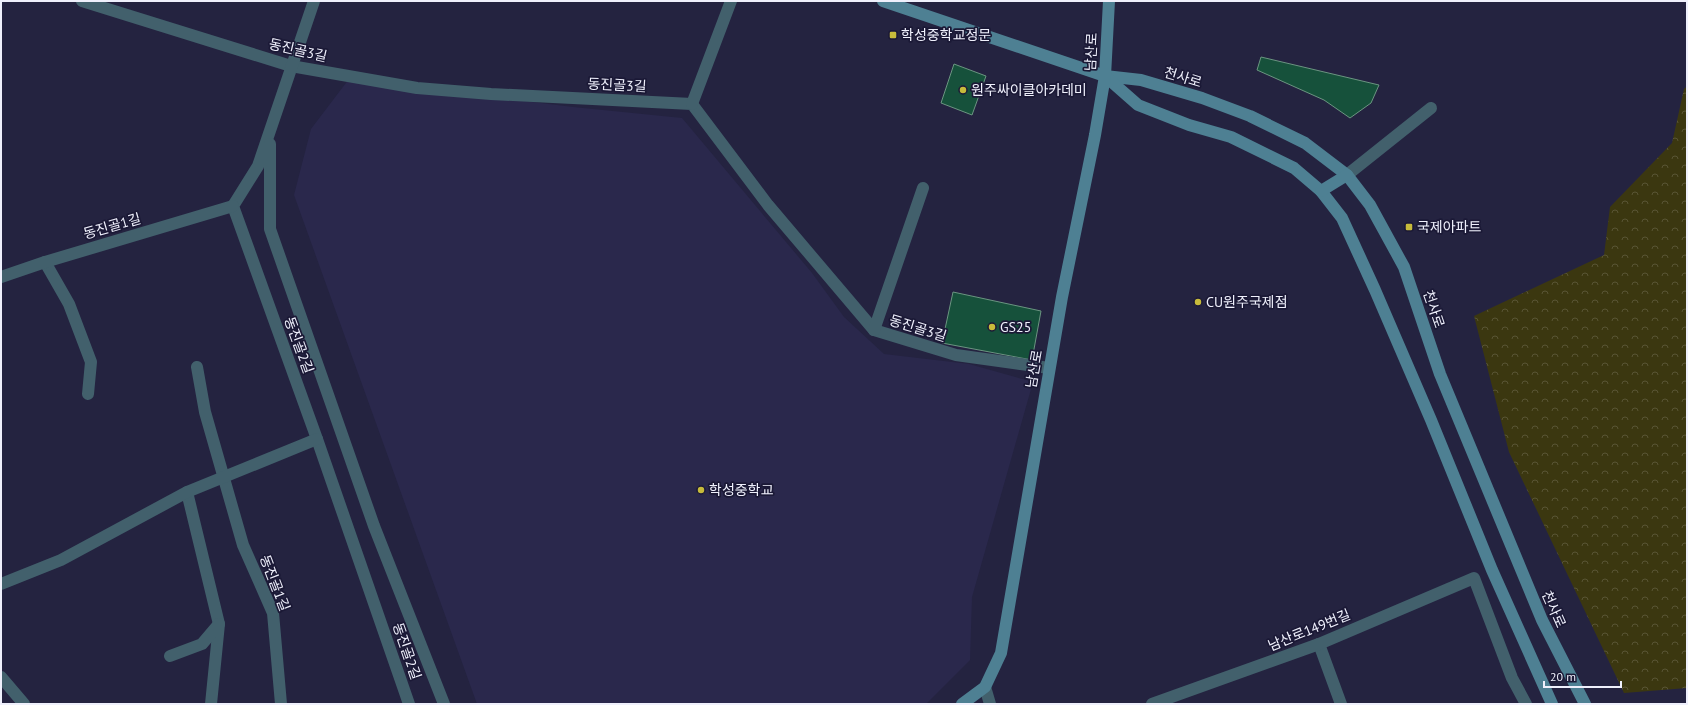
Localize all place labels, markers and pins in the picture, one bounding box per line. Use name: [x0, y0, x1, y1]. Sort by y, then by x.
place label: 학성중학교정문: [901, 26, 991, 44]
marker: 학성중학교정문: [888, 30, 898, 40]
place label: 원주싸이클아카데미: [971, 81, 1087, 99]
marker: 원주싸이클아카데미: [958, 85, 968, 95]
place label: 국제아파트: [1417, 218, 1482, 236]
marker: 국제아파트: [1404, 222, 1414, 232]
place label: CU원주국제점: [1206, 293, 1288, 311]
marker: CU원주국제점: [1193, 297, 1203, 307]
place label: GS25: [1000, 318, 1031, 336]
marker: GS25: [987, 322, 997, 332]
place label: 학성중학교: [709, 481, 774, 499]
marker: 학성중학교: [696, 485, 706, 495]

